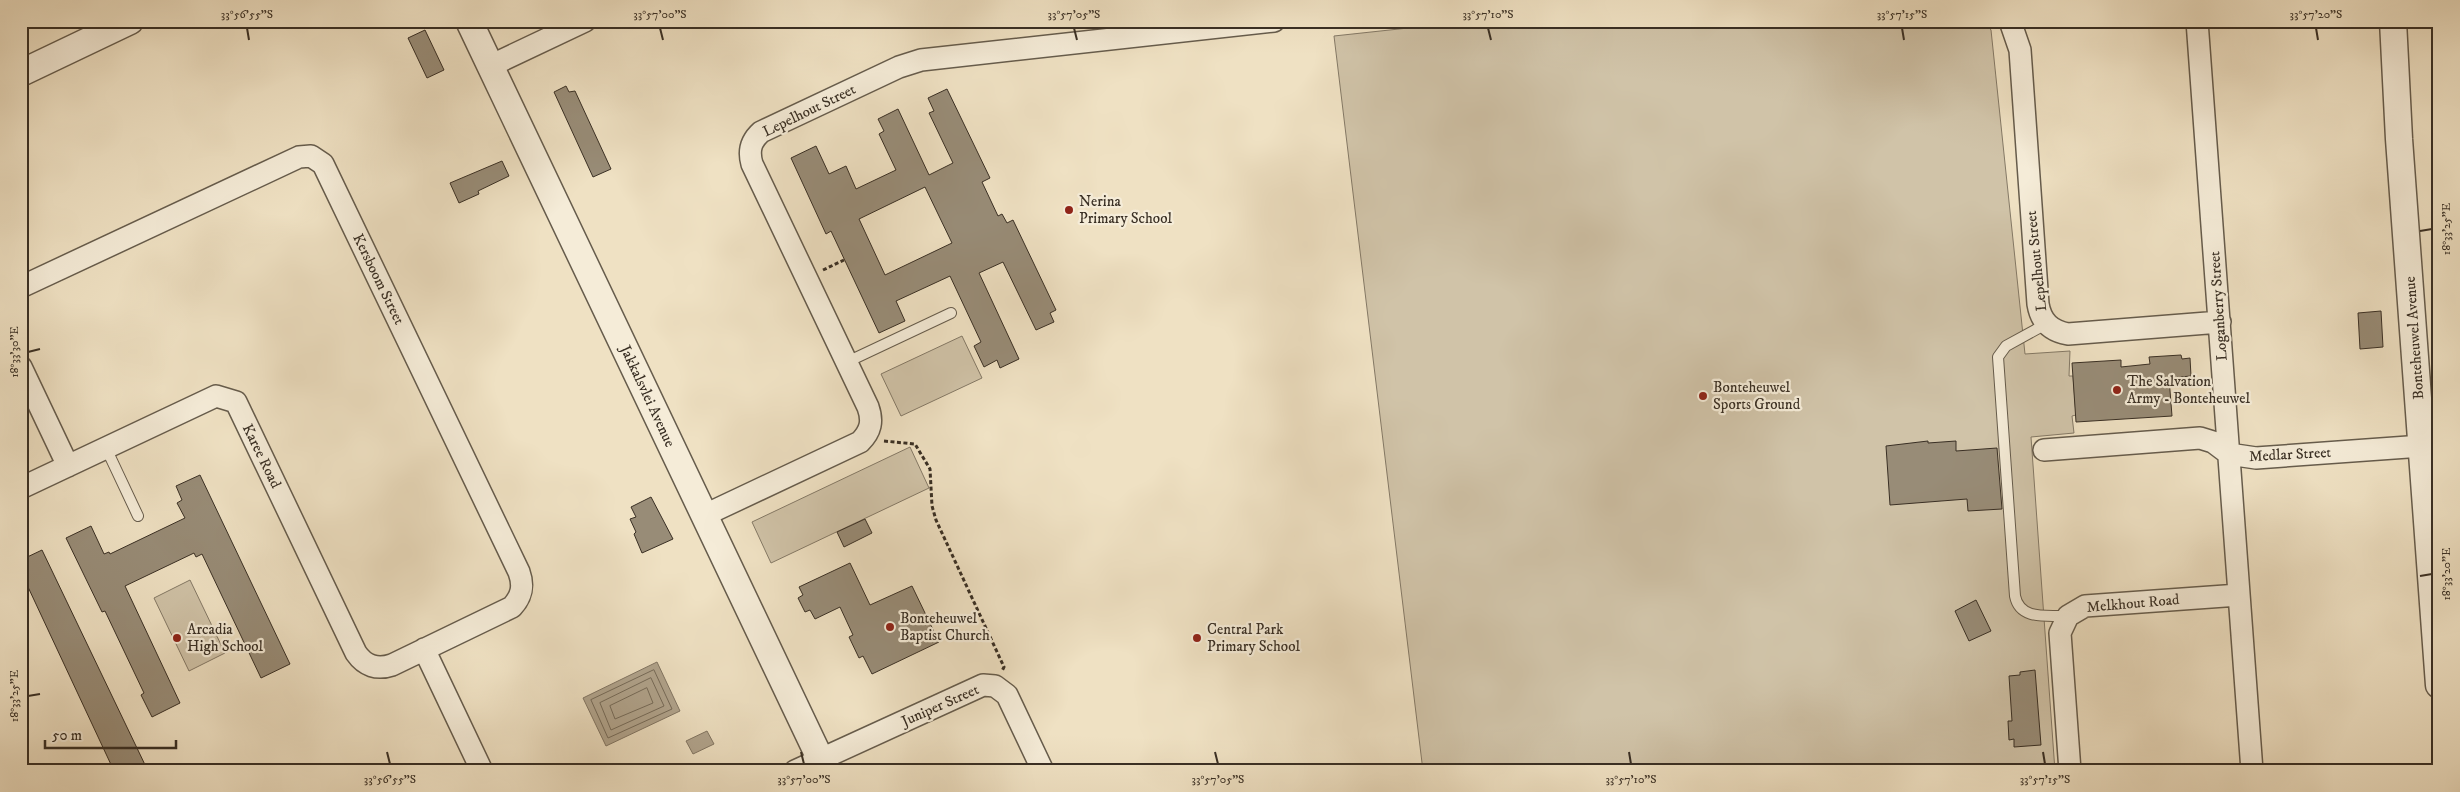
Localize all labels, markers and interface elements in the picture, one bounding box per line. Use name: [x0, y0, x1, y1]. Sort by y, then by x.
text: 33°56'55"S: [221, 7, 273, 22]
text: 33°57'00"S: [633, 7, 687, 22]
text: 33°57'05"S: [1048, 7, 1100, 22]
text: 33°57'10"S: [1462, 7, 1514, 22]
text: 33°57'15"S: [1877, 7, 1927, 22]
text: 33°57'20"S: [2290, 7, 2342, 22]
street label: Lepelhout Street: [760, 80, 859, 141]
place label: Nerina Primary School: [1079, 192, 1172, 228]
text: 18°33'25"E: [2439, 202, 2454, 255]
marker: Nerina Primary School: [1063, 204, 1075, 216]
street label: Lepelhout Street: [2022, 209, 2051, 312]
street label: Kersboom Street: [348, 231, 409, 328]
street label: Loganberry Street: [2205, 250, 2232, 361]
street label: Bonteheuwel Avenue: [2401, 276, 2428, 400]
text: 18°33'30"E: [7, 326, 22, 378]
street label: Jakkalsvlei Avenue: [615, 340, 679, 450]
place label: The Salvation Army - Bonteheuwel: [2127, 372, 2251, 408]
place label: Bonteheuwel Sports Ground: [1713, 378, 1801, 414]
marker: The Salvation Army - Bonteheuwel: [2111, 384, 2123, 396]
marker: Bonteheuwel Sports Ground: [1697, 390, 1709, 402]
street label: Karee Road: [238, 421, 285, 492]
street label: Medlar Street: [2248, 443, 2332, 466]
text: 18°33'20"E: [2439, 547, 2454, 601]
street label: Melkhout Road: [2086, 590, 2181, 617]
place label: Bonteheuwel Baptist Church: [900, 609, 990, 645]
place label: Arcadia High School: [187, 620, 264, 656]
place label: Central Park Primary School: [1207, 620, 1300, 656]
marker: Bonteheuwel Baptist Church: [884, 621, 896, 633]
marker: Arcadia High School: [171, 632, 183, 644]
marker: Central Park Primary School: [1191, 632, 1203, 644]
text: 18°33'25"E: [7, 669, 22, 722]
street label: Juniper Street: [897, 680, 982, 732]
scale bar: [45, 717, 176, 749]
text: 50 m: [52, 726, 82, 745]
text: 33°56'55"S: [364, 772, 416, 787]
text: 33°57'00"S: [777, 772, 831, 787]
text: 33°57'05"S: [1192, 772, 1244, 787]
text: 33°57'10"S: [1605, 772, 1657, 787]
text: 33°57'15"S: [2020, 772, 2070, 787]

